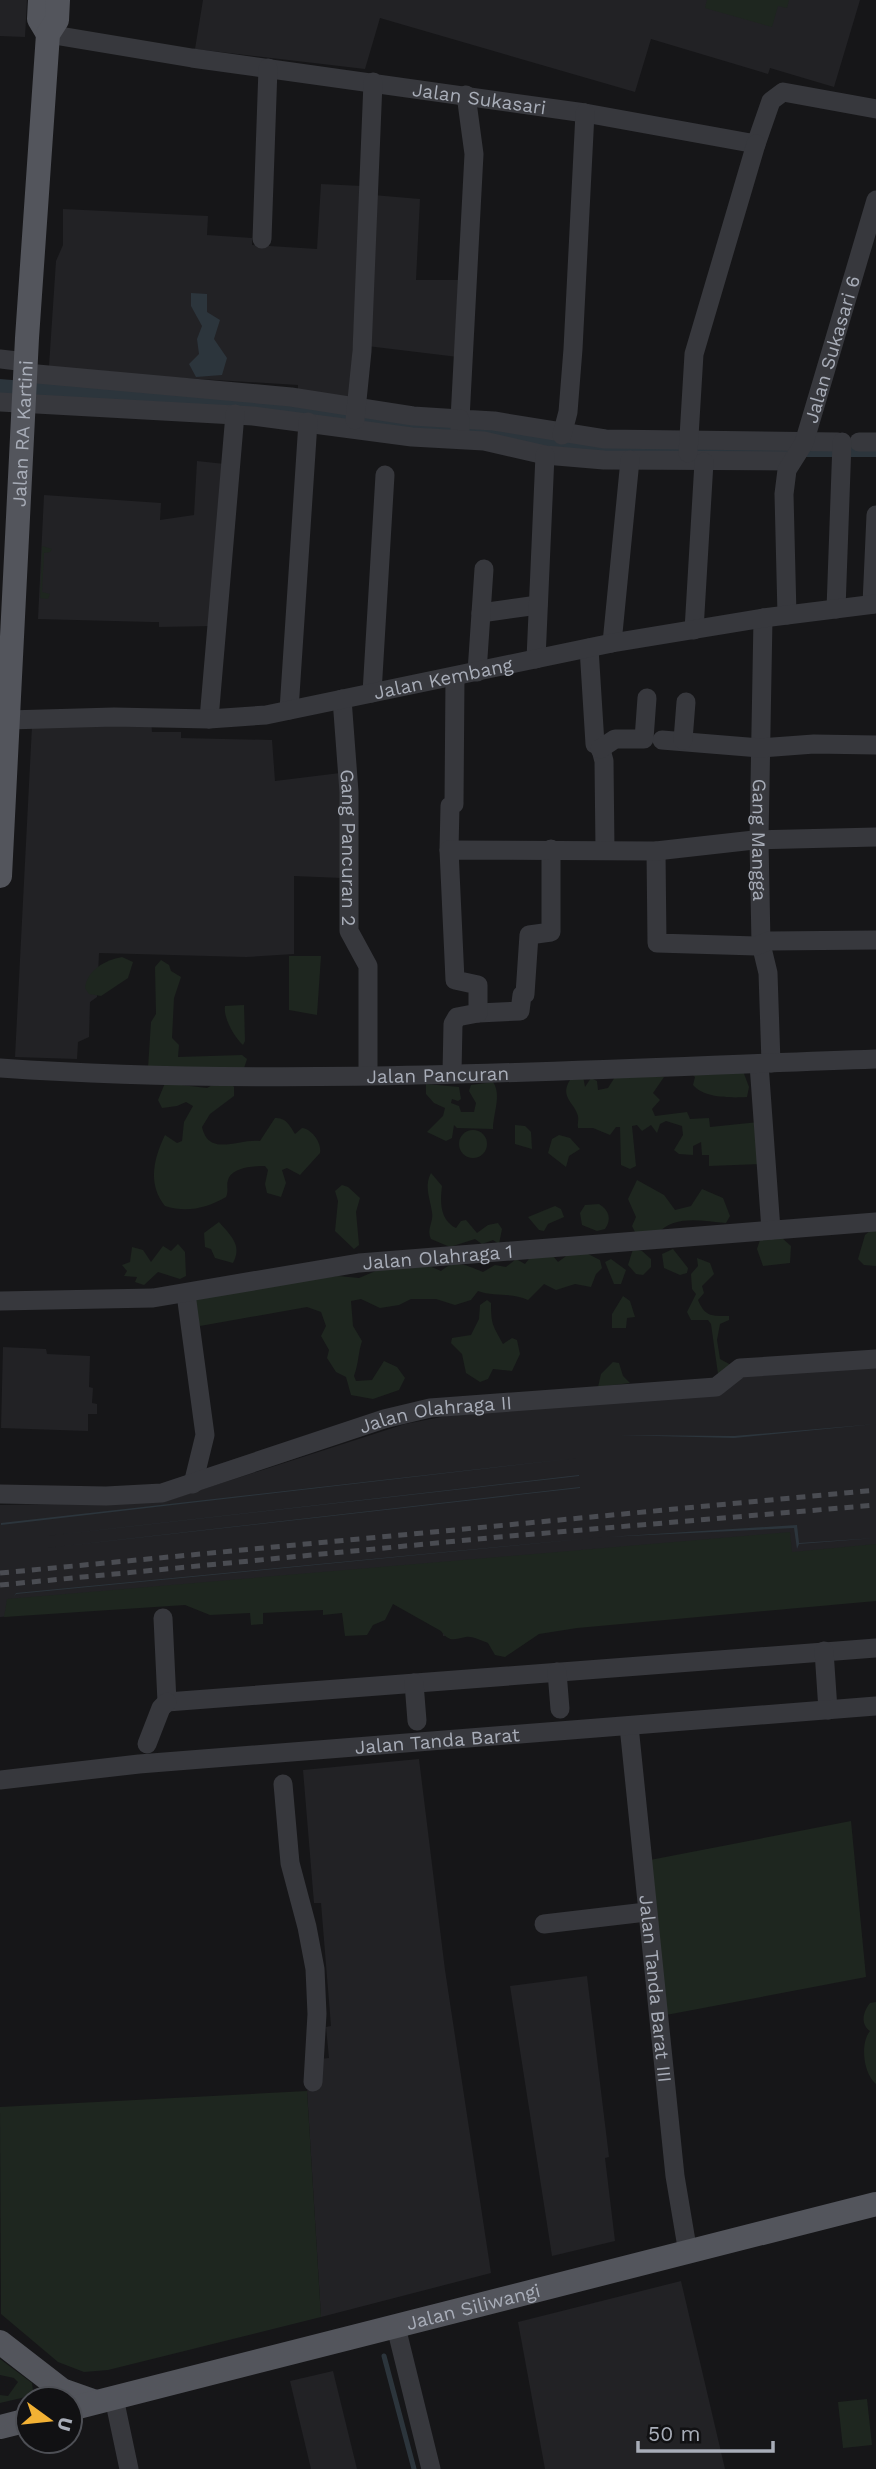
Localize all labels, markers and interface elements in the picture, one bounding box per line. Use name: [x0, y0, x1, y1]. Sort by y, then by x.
street label: Jalan Sukasari: [411, 77, 548, 119]
street label: Jalan Sukasari 6: [799, 273, 865, 426]
street label: Jalan RA Kartini: [7, 360, 37, 508]
street label: Jalan Kembang: [371, 652, 515, 704]
street label: Gang Pancuran 2: [336, 768, 361, 926]
street label: Gang Mangga: [747, 779, 772, 902]
street label: Jalan Pancuran: [366, 1061, 509, 1088]
street label: Jalan Olahraga 1: [362, 1239, 514, 1274]
street label: Jalan Olahraga II: [356, 1391, 513, 1438]
street label: Jalan Tanda Barat: [354, 1723, 521, 1758]
street label: Jalan Tanda Barat III: [635, 1894, 677, 2084]
street label: Jalan Siliwangi: [404, 2278, 543, 2335]
north arrow: [14, 2385, 84, 2455]
scale bar: [638, 2410, 773, 2454]
text: U: [52, 2415, 78, 2434]
text: 50 m: [648, 2421, 700, 2446]

